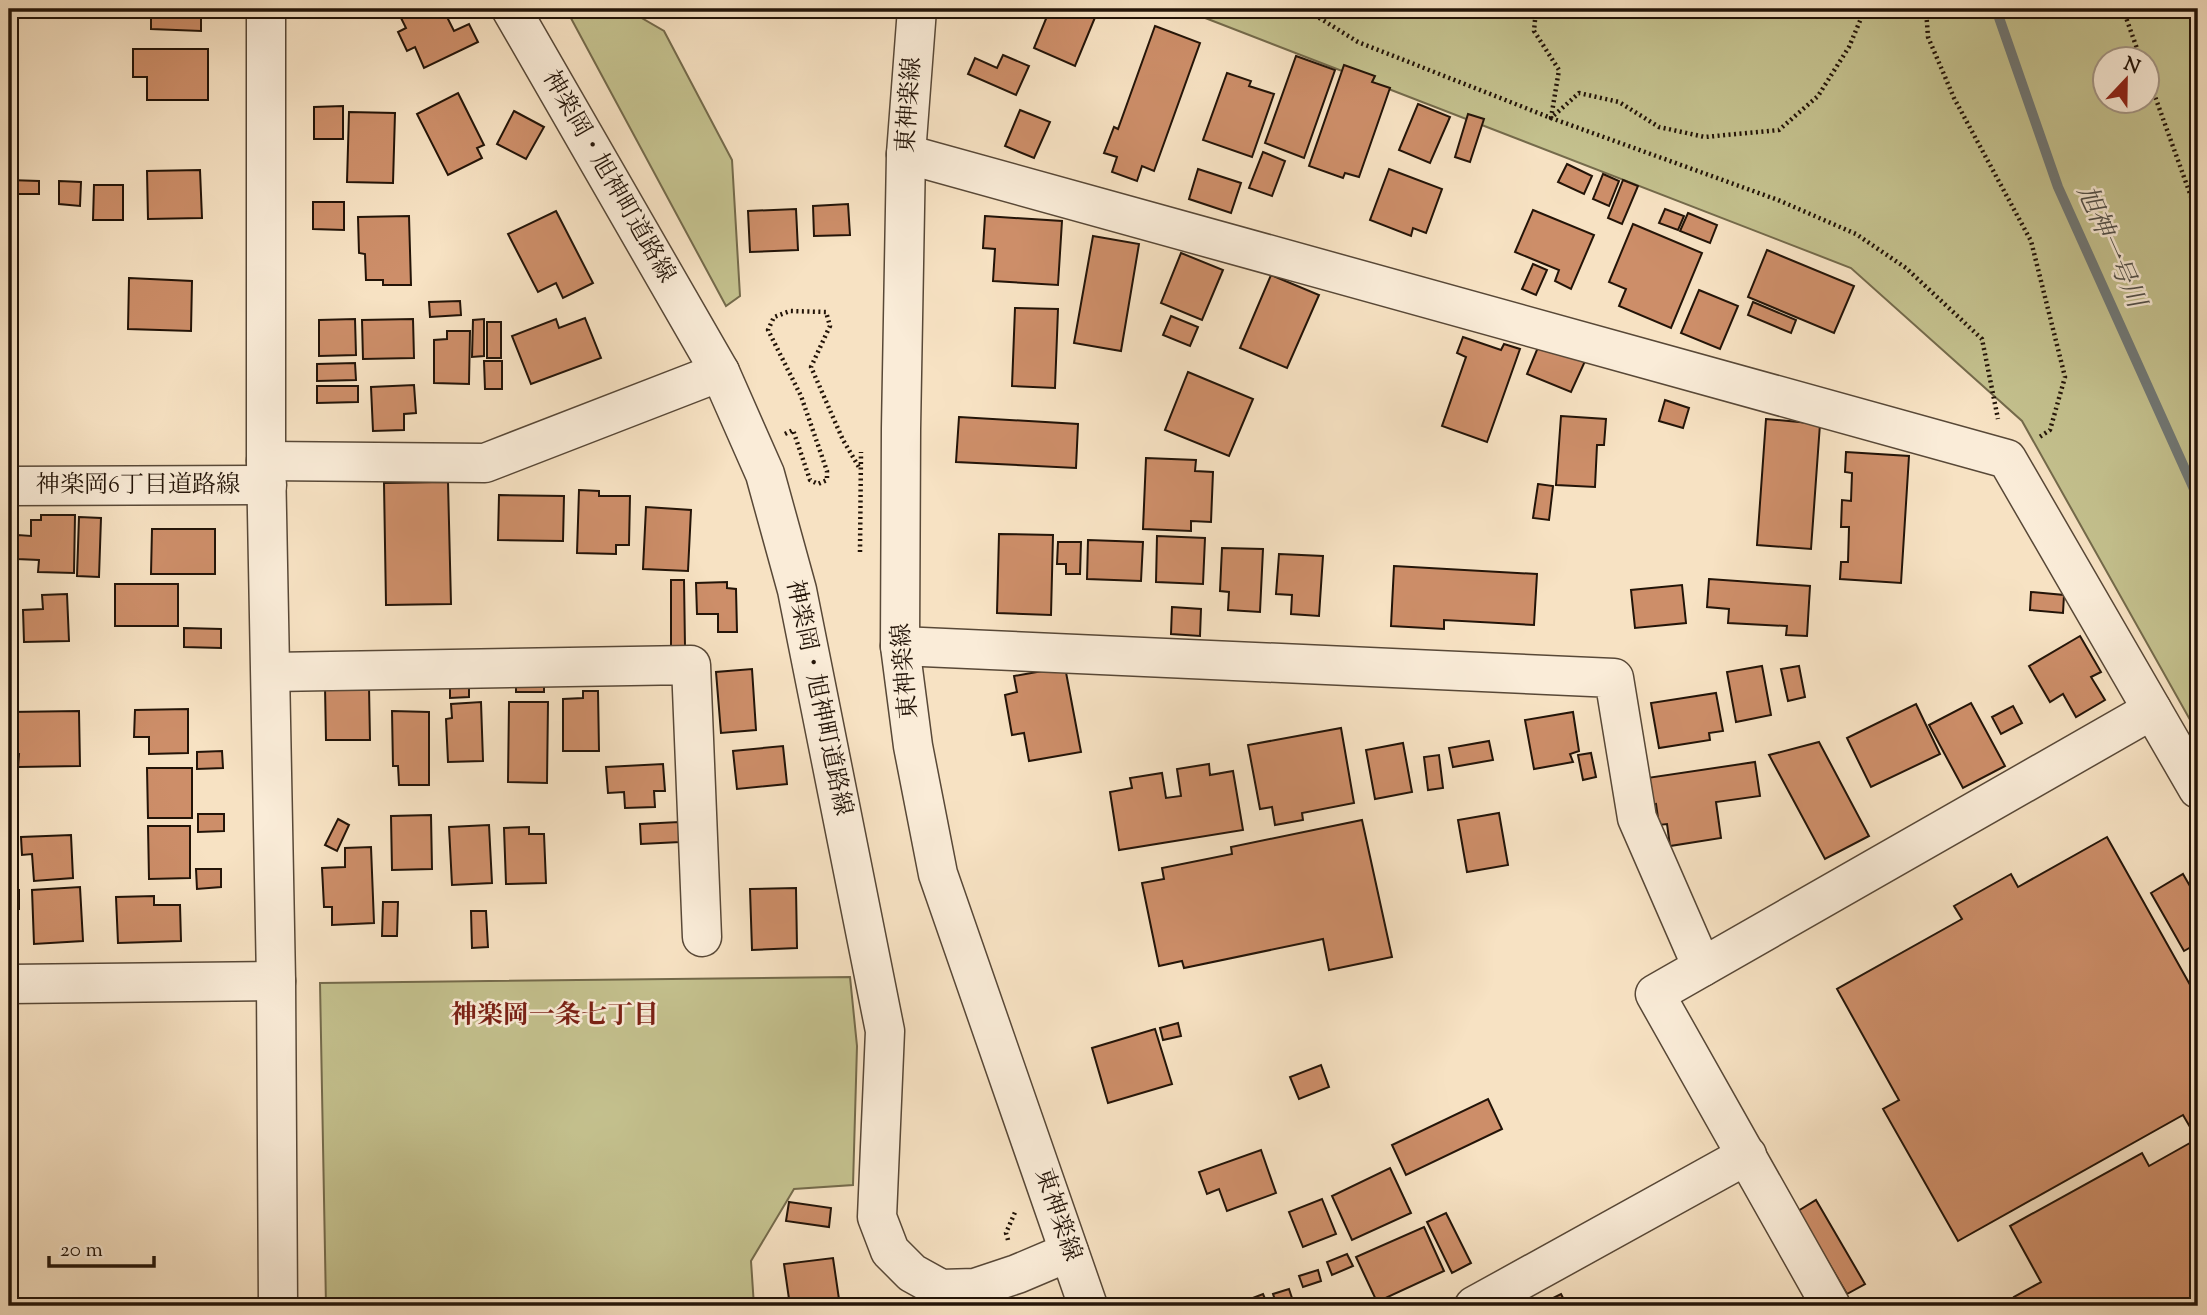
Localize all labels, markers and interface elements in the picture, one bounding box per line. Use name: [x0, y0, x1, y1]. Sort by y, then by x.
north arrow: [2092, 46, 2162, 116]
text: N: [2119, 51, 2144, 82]
street label: 東神楽線: [890, 56, 930, 154]
street label: 神楽岡・旭神町道路線: [533, 65, 683, 289]
water label: 旭神一号川: [2067, 180, 2155, 317]
street label: 神楽岡6丁目道路線: [36, 469, 240, 503]
street label: 神楽岡・旭神町道路線: [776, 577, 860, 819]
street label: 東神楽線: [885, 622, 927, 720]
district label: 神楽岡一条七丁目: [451, 998, 659, 1035]
street label: 東神楽線: [1025, 1164, 1089, 1266]
scale bar: [49, 1224, 154, 1268]
text: 20 m: [60, 1236, 103, 1266]

